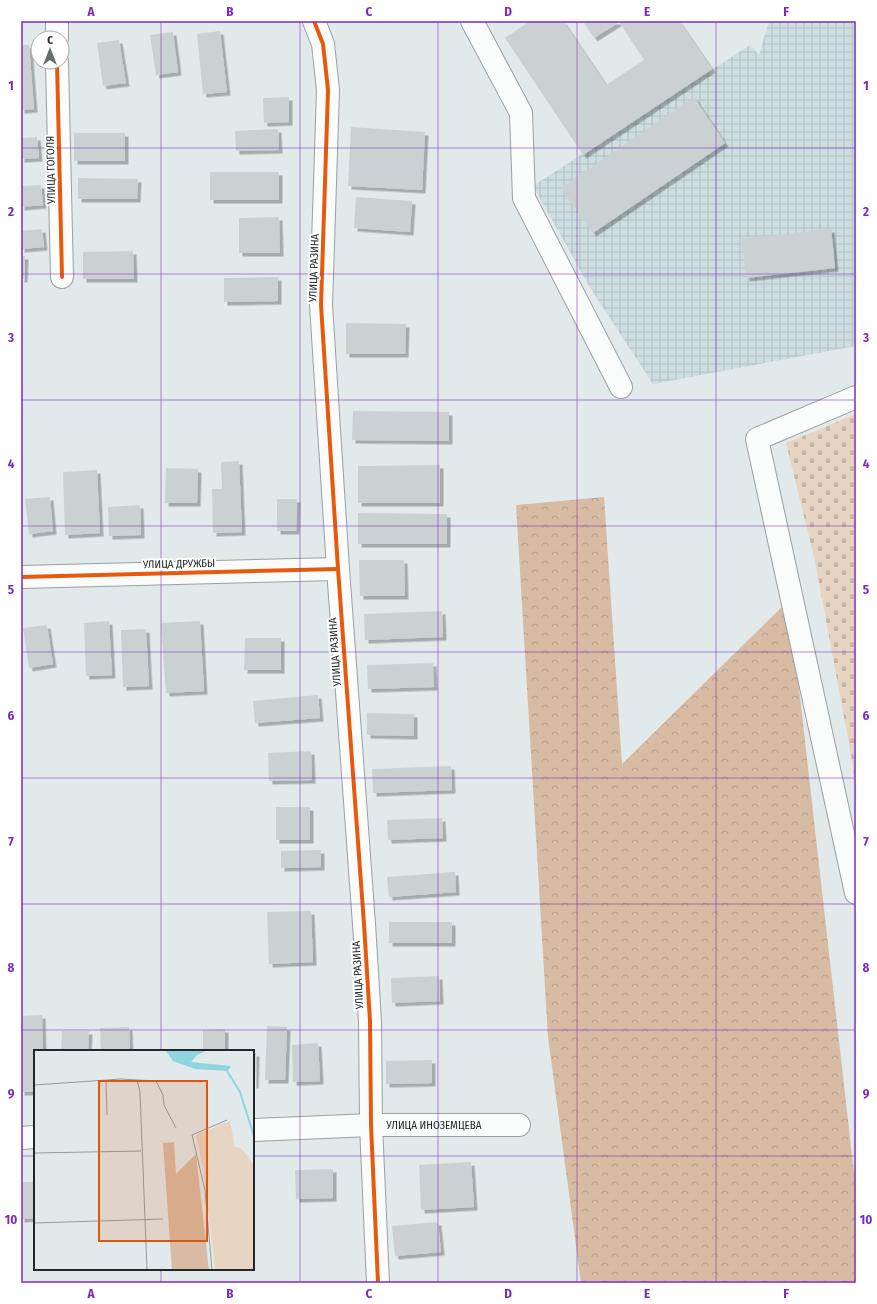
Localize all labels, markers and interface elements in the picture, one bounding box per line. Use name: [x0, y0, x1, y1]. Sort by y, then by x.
text: A: [86, 4, 95, 19]
text: B: [226, 4, 234, 19]
text: C: [366, 4, 373, 19]
text: D: [504, 4, 512, 19]
text: E: [644, 4, 650, 19]
text: F: [783, 4, 789, 19]
north arrow: [30, 30, 70, 70]
text: С: [47, 34, 53, 47]
text: 1: [8, 78, 14, 93]
text: 1: [863, 78, 869, 93]
street label: УЛИЦА ГОГОЛЯ: [44, 136, 58, 205]
text: 2: [7, 204, 14, 219]
text: 2: [862, 204, 869, 219]
street label: УЛИЦА РАЗИНА: [306, 233, 322, 303]
text: 3: [7, 330, 14, 345]
text: 3: [862, 330, 869, 345]
text: 4: [8, 456, 15, 471]
text: 4: [863, 456, 870, 471]
street label: УЛИЦА ДРУЖБЫ: [142, 557, 215, 571]
text: 5: [8, 582, 14, 597]
text: 5: [863, 582, 869, 597]
street label: УЛИЦА РАЗИНА: [326, 617, 344, 688]
text: 6: [8, 708, 15, 723]
text: 6: [863, 708, 870, 723]
text: 7: [8, 834, 14, 849]
text: 7: [863, 834, 869, 849]
street label: УЛИЦА РАЗИНА: [350, 940, 366, 1011]
text: 8: [8, 960, 15, 975]
text: 8: [863, 960, 870, 975]
inset map: [34, 1050, 254, 1270]
text: 9: [8, 1086, 15, 1101]
text: 9: [863, 1086, 870, 1101]
street label: УЛИЦА ИНОЗЕМЦЕВА: [385, 1119, 482, 1132]
text: 10: [5, 1212, 17, 1227]
text: 10: [860, 1212, 872, 1227]
text: A: [86, 1286, 95, 1301]
text: B: [226, 1286, 234, 1301]
text: C: [366, 1286, 373, 1301]
text: D: [504, 1286, 512, 1301]
text: E: [644, 1286, 650, 1301]
text: F: [783, 1286, 789, 1301]

